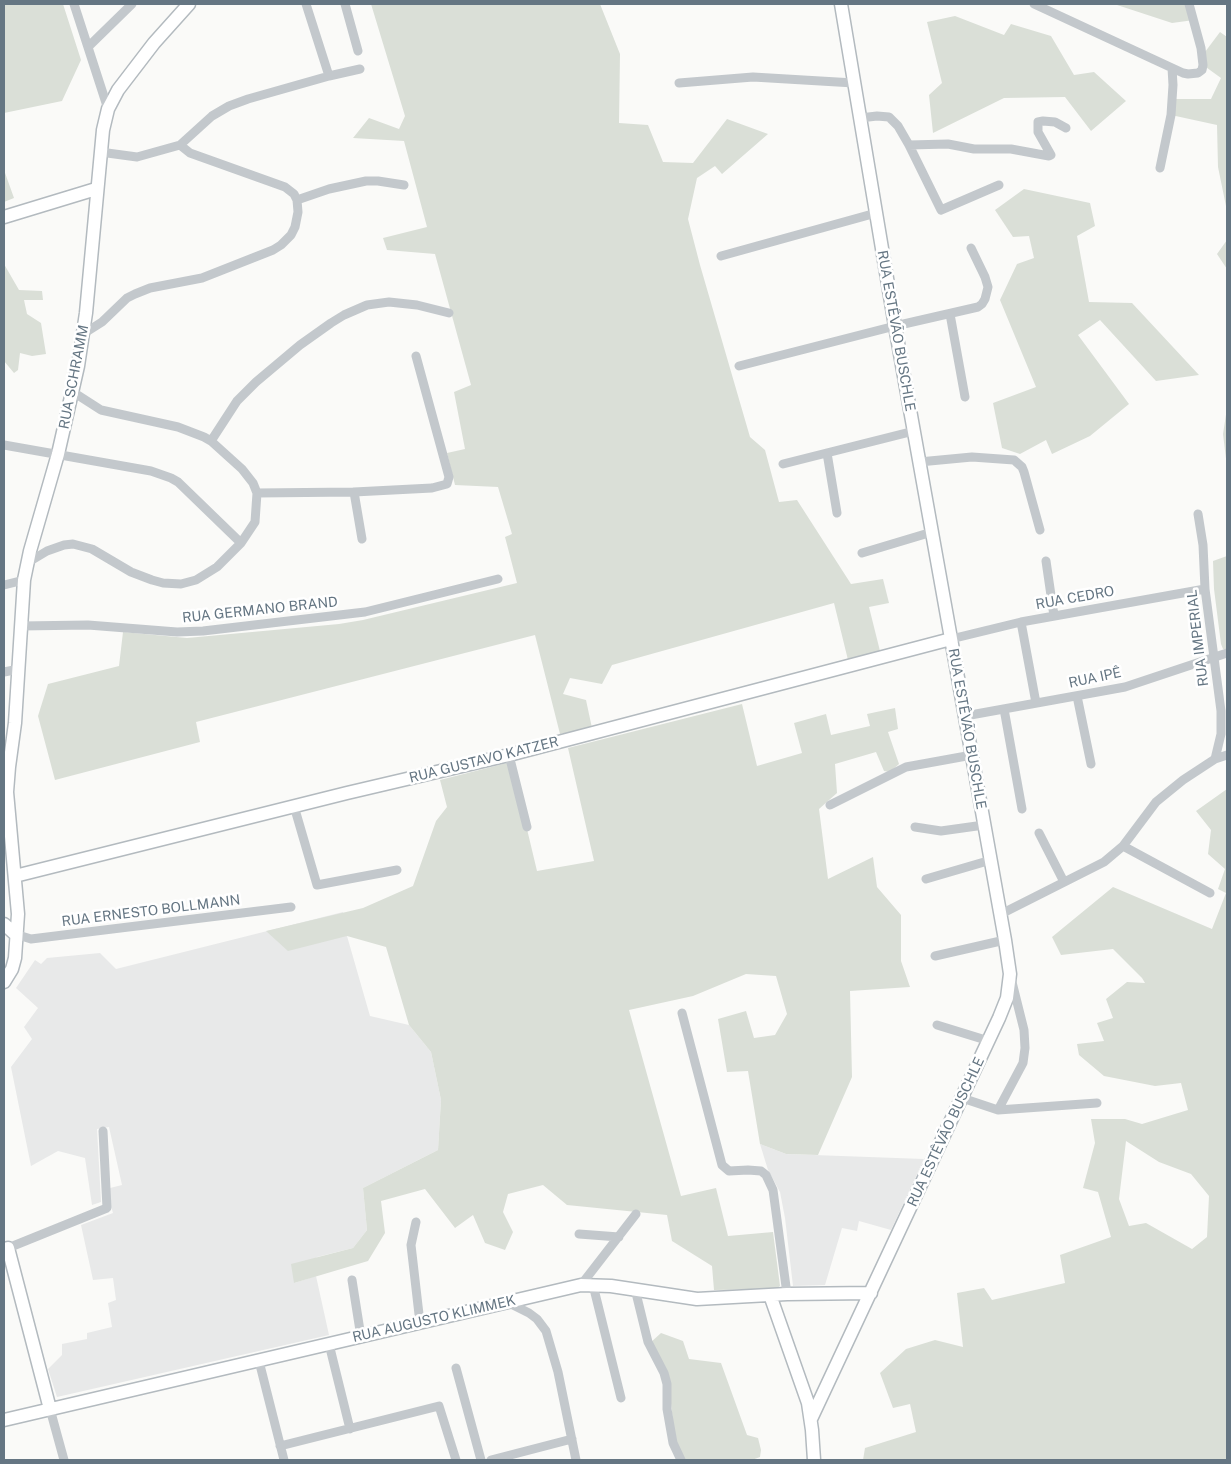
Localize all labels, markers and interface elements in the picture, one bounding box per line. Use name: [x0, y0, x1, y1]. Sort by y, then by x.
street label: RUA ESTÊVÃO BUSCHLE: [874, 249, 918, 413]
street label: RUA SCHRAMM: [56, 324, 92, 430]
street label: RUA CEDRO: [1034, 583, 1116, 613]
street label: RUA IMPERIAL: [1184, 589, 1212, 687]
street label: RUA GERMANO BRAND: [181, 593, 339, 627]
street label: RUA ESTÊVÃO BUSCHLE: [945, 647, 989, 811]
street label: RUA IPÊ: [1067, 664, 1123, 692]
street label: RUA GUSTAVO KATZER: [408, 733, 560, 787]
street label: RUA ERNESTO BOLLMANN: [61, 892, 241, 930]
street label: RUA ESTÊVÃO BUSCHLE: [904, 1054, 988, 1210]
street label: RUA AUGUSTO KLIMMEK: [351, 1292, 517, 1346]

